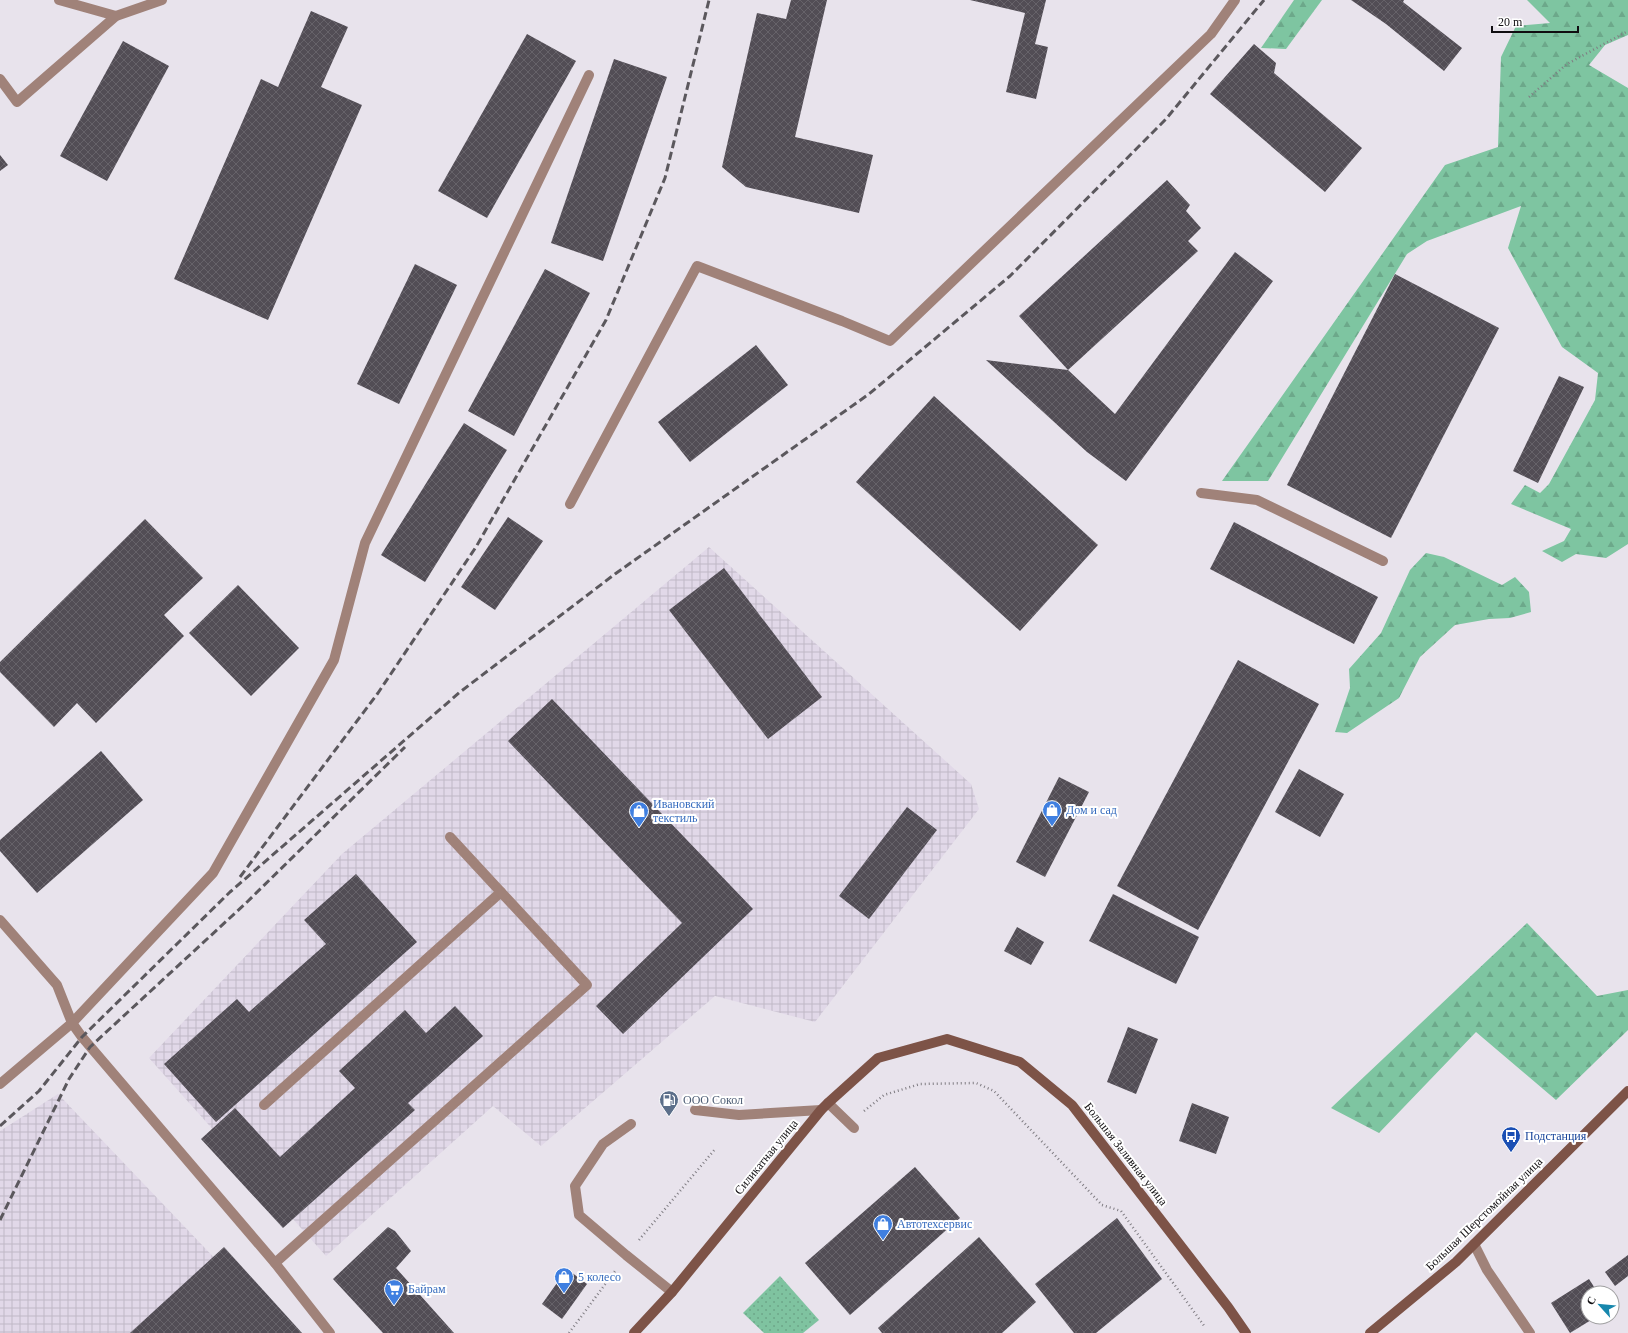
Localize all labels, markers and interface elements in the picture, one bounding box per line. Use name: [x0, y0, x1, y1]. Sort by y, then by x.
scale bar: [1492, 8, 1578, 34]
text: 20 m: [1498, 15, 1523, 29]
place label: Ивановский текстиль: [653, 797, 715, 825]
shop icon: Дом и сад: [1041, 799, 1063, 827]
shop icon: Ивановский текстиль: [628, 800, 650, 828]
place label: Дом и сад: [1066, 803, 1117, 817]
fuel station icon: ООО Сокол: [658, 1089, 680, 1117]
place label: ООО Сокол: [683, 1093, 743, 1107]
street label: Большая Заливная улица: [1081, 1100, 1171, 1209]
street label: Силикатная улица: [731, 1116, 801, 1197]
bus stop icon: Подстанция: [1500, 1125, 1522, 1153]
place label: Подстанция: [1525, 1129, 1587, 1143]
street label: Большая Шерстомойная улица: [1423, 1154, 1546, 1274]
shop icon: Автотехсервис: [872, 1213, 894, 1241]
place label: Автотехсервис: [897, 1217, 972, 1231]
shop icon: 5 колесо: [553, 1266, 575, 1294]
place label: 5 колесо: [578, 1270, 621, 1284]
supermarket icon: Байрам: [383, 1278, 405, 1306]
place label: Байрам: [408, 1282, 446, 1296]
north arrow: [1580, 1285, 1620, 1325]
text: С: [1584, 1294, 1598, 1307]

